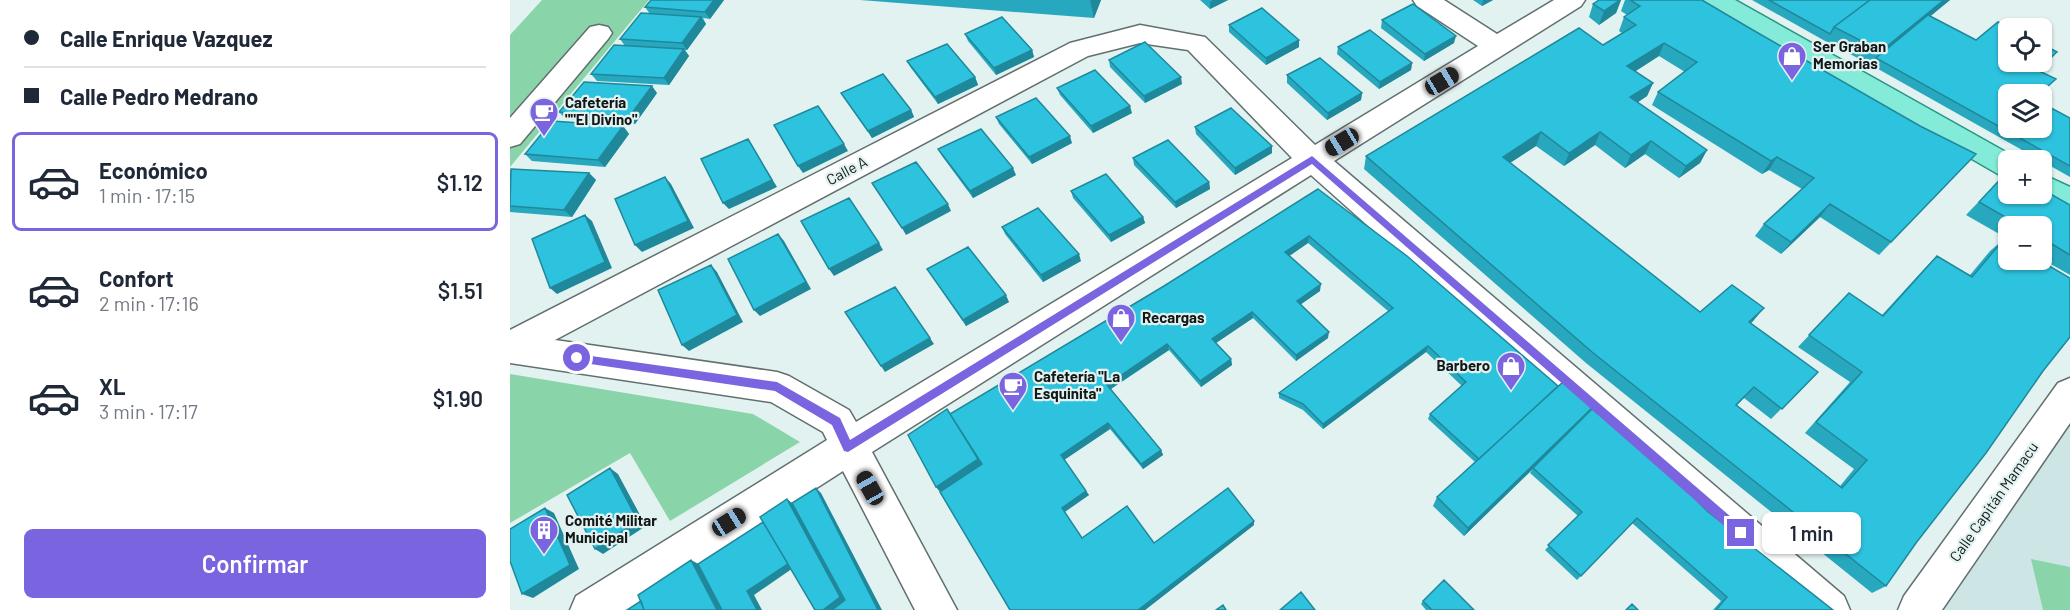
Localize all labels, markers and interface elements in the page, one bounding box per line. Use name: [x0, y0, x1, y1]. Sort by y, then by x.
map controls: [1998, 18, 2052, 270]
button: locate: [1998, 18, 2052, 72]
text: Calle Enrique Vazquez: [60, 25, 273, 51]
place label: Ser Graban Memorias: [1813, 37, 1886, 72]
shop icon: Ser Graban Memorias: [1776, 40, 1808, 82]
car: [1422, 64, 1462, 98]
text: Calle Pedro Medrano: [60, 83, 258, 109]
button: layers: [1998, 84, 2052, 138]
place label: Cafetería ""El Divino": [565, 93, 638, 128]
cafe icon: Cafetería ""El Divino": [528, 96, 560, 138]
car: [1322, 125, 1362, 159]
button: +: [1998, 150, 2052, 204]
street label: Calle A: [823, 152, 870, 188]
icon: car: [27, 155, 81, 209]
text: Económico: [99, 157, 208, 183]
text: $1.12: [437, 169, 483, 195]
text: 1 min · 17:15: [99, 183, 195, 207]
button: −: [1998, 216, 2052, 270]
icon: car: [27, 263, 81, 317]
text: Confort: [99, 265, 174, 291]
text: $1.51: [438, 277, 483, 303]
text: 2 min · 17:16: [99, 291, 199, 315]
shop icon: Recargas: [1105, 302, 1137, 344]
place label: Recargas: [1142, 308, 1205, 326]
route start: [563, 344, 590, 371]
shop icon: Barbero: [1495, 350, 1527, 392]
place label: Barbero: [1437, 356, 1490, 374]
place label: Cafetería "La Esquinita": [1034, 367, 1120, 402]
cafe icon: Cafetería "La Esquinita": [997, 370, 1029, 412]
icon: car: [27, 371, 81, 425]
text: XL: [99, 373, 125, 399]
text: $1.90: [433, 385, 483, 411]
text: 3 min · 17:17: [99, 399, 198, 423]
street label: Calle Capitán Mamacu: [1945, 438, 2041, 565]
car: [853, 468, 887, 508]
car: [709, 505, 749, 539]
place label: Comité Militar Municipal: [565, 511, 657, 546]
callout: 1 min: [1762, 512, 1861, 554]
building icon: Comité Militar Municipal: [528, 514, 560, 556]
route end: [1727, 519, 1754, 546]
text: 1 min: [1790, 521, 1833, 545]
button: Confirmar: [24, 529, 486, 598]

